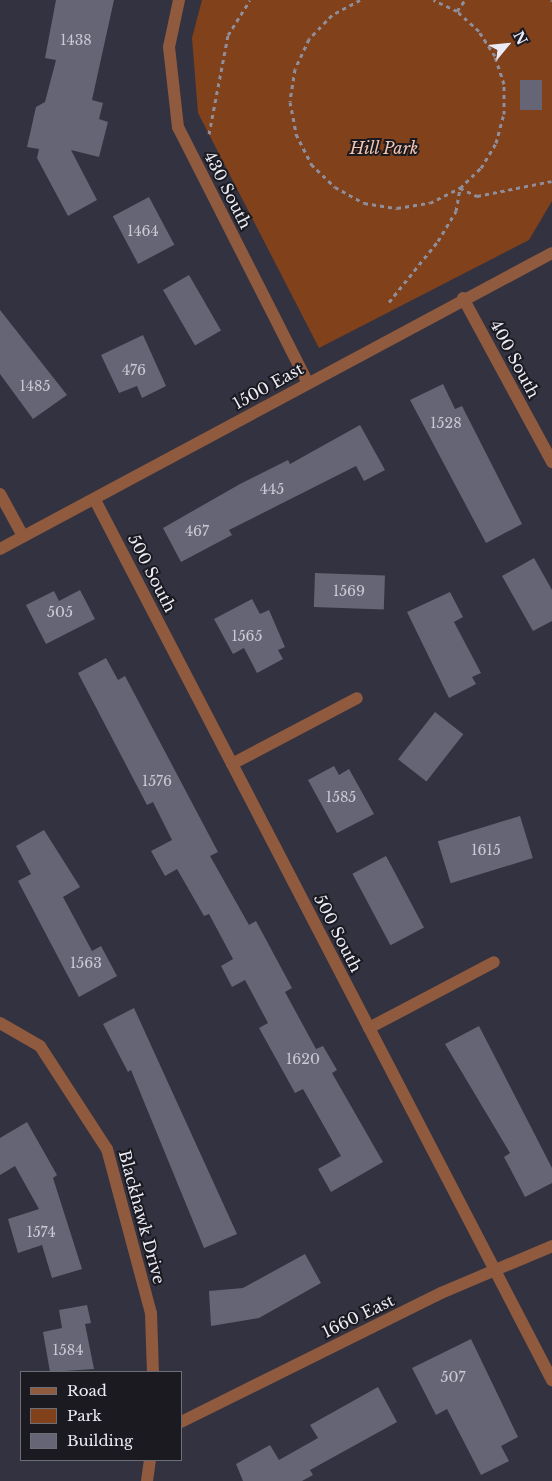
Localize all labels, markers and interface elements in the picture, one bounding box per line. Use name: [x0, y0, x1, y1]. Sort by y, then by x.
north arrow: [482, 20, 532, 70]
text: N: [509, 28, 531, 48]
house number: 1438: [60, 32, 92, 48]
park label: Hill Park: [350, 138, 418, 158]
street label: 430 South: [200, 148, 256, 232]
house number: 1464: [127, 223, 159, 239]
street label: 400 South: [486, 317, 544, 401]
street label: 1500 East: [229, 359, 307, 413]
house number: 476: [122, 362, 146, 378]
house number: 1485: [20, 378, 50, 394]
house number: 1528: [430, 415, 462, 431]
house number: 445: [260, 481, 284, 497]
house number: 467: [185, 523, 209, 539]
street label: 500 South: [124, 531, 180, 615]
house number: 1569: [333, 583, 365, 599]
house number: 505: [47, 604, 73, 620]
house number: 1565: [231, 628, 263, 644]
house number: 1576: [142, 773, 172, 789]
house number: 1585: [326, 789, 356, 805]
house number: 1615: [471, 842, 501, 858]
street label: 500 South: [310, 891, 366, 975]
house number: 1563: [70, 955, 102, 971]
house number: 1620: [286, 1051, 320, 1067]
street label: Blackhawk Drive: [115, 1148, 169, 1286]
house number: 1574: [26, 1224, 56, 1240]
street label: 1660 East: [319, 1290, 397, 1342]
house number: 1584: [53, 1342, 83, 1358]
house number: 507: [441, 1369, 465, 1385]
legend: [20, 1371, 182, 1461]
text: Road: [67, 1381, 107, 1400]
text: Park: [67, 1406, 102, 1425]
text: Building: [67, 1431, 133, 1450]

